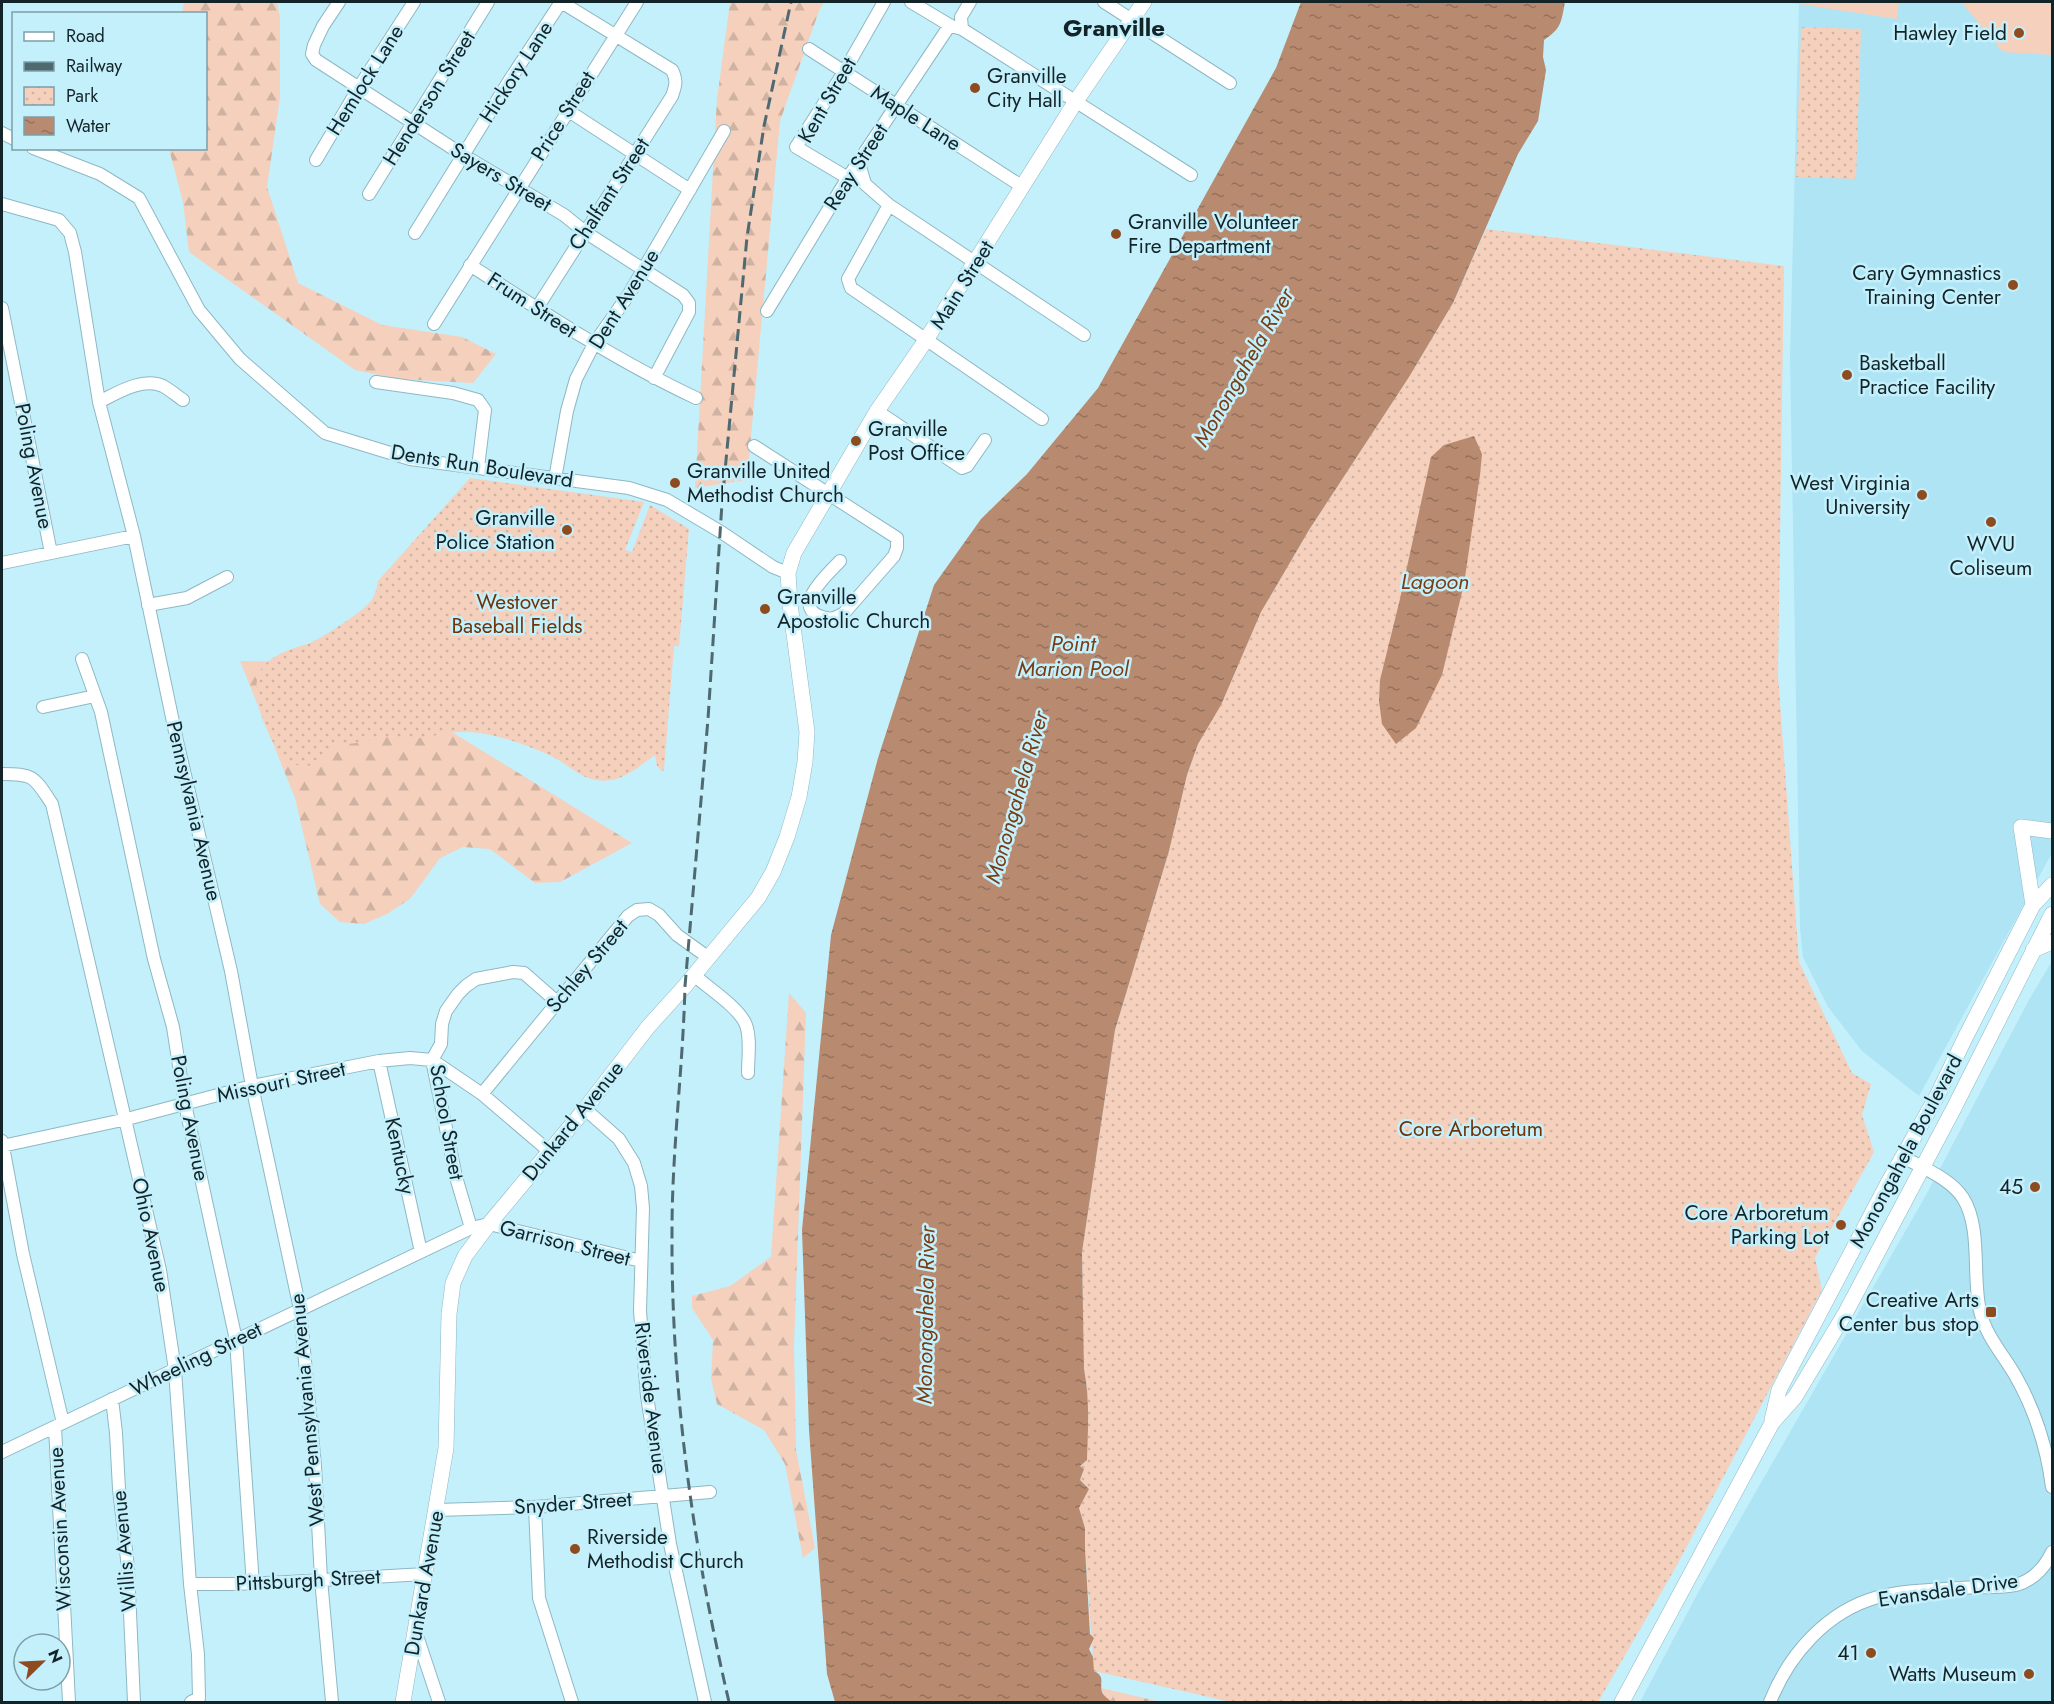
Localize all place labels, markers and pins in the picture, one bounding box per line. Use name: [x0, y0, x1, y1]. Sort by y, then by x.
place label: Hawley Field: [1893, 18, 2007, 48]
marker: Hawley Field: [2012, 26, 2026, 40]
place label: Granville City Hall: [987, 61, 1067, 115]
marker: Granville City Hall: [968, 81, 982, 95]
place label: Granville Volunteer Fire Department: [1128, 207, 1299, 261]
marker: Granville Volunteer Fire Department: [1109, 227, 1123, 241]
place label: Cary Gymnastics Training Center: [1852, 258, 2002, 312]
marker: Cary Gymnastics Training Center: [2006, 278, 2020, 292]
place label: Basketball Practice Facility: [1859, 348, 1996, 402]
marker: Basketball Practice Facility: [1840, 368, 1854, 382]
place label: Granville Post Office: [868, 414, 965, 468]
marker: Granville Post Office: [849, 434, 863, 448]
place label: Granville United Methodist Church: [687, 456, 844, 510]
place label: West Virginia University: [1790, 468, 1911, 522]
marker: Granville United Methodist Church: [668, 476, 682, 490]
marker: West Virginia University: [1915, 488, 1929, 502]
place label: Granville Police Station: [436, 503, 555, 557]
marker: WVU Coliseum: [1984, 515, 1998, 529]
marker: Granville Police Station: [560, 523, 574, 537]
place label: WVU Coliseum: [1950, 529, 2032, 583]
place label: Granville Apostolic Church: [777, 582, 930, 636]
marker: Granville Apostolic Church: [758, 602, 772, 616]
place label: 45: [1999, 1172, 2023, 1202]
marker: 45: [2028, 1180, 2042, 1194]
place label: Core Arboretum Parking Lot: [1684, 1198, 1829, 1252]
marker: Core Arboretum Parking Lot: [1834, 1218, 1848, 1232]
place label: Creative Arts Center bus stop: [1839, 1285, 1979, 1339]
marker: Creative Arts Center bus stop: [1984, 1305, 1998, 1319]
place label: Riverside Methodist Church: [587, 1522, 744, 1576]
marker: Riverside Methodist Church: [568, 1542, 582, 1556]
place label: 41: [1837, 1638, 1859, 1668]
marker: 41: [1864, 1646, 1878, 1660]
place label: Watts Museum: [1889, 1659, 2017, 1689]
marker: Watts Museum: [2022, 1667, 2036, 1681]

